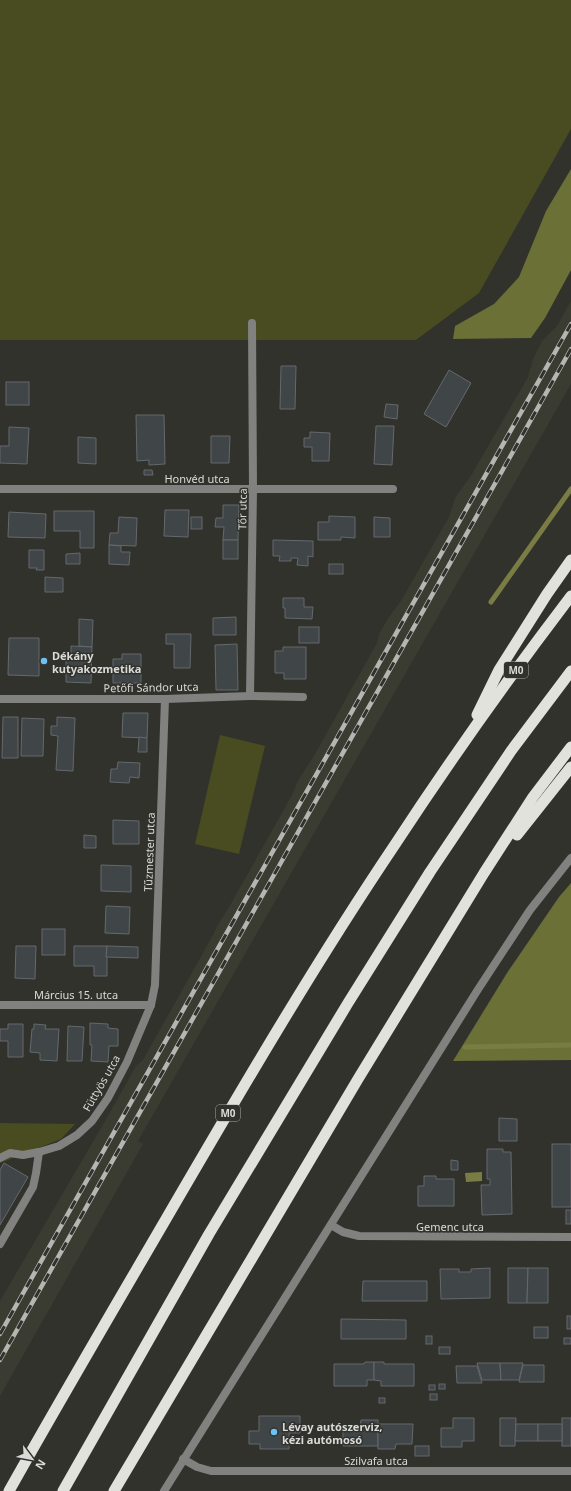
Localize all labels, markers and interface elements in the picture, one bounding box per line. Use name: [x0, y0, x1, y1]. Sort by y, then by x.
street label: Honvéd utca: [164, 471, 230, 486]
street label: Tőr utca: [234, 488, 250, 530]
place label: Dékány kutyakozmetika: [52, 648, 141, 676]
marker: Dékány kutyakozmetika: [39, 656, 49, 666]
road number: M0: [504, 662, 528, 678]
street label: Petőfi Sándor utca: [103, 679, 199, 695]
street label: Tűzmester utca: [140, 812, 158, 892]
street label: Március 15. utca: [34, 987, 118, 1002]
street label: Füttyös utca: [79, 1052, 123, 1114]
road number: M0: [216, 1105, 240, 1121]
street label: Gemenc utca: [416, 1219, 484, 1234]
place label: Lévay autószerviz, kézi autómosó: [282, 1419, 382, 1447]
marker: Lévay autószerviz, kézi autómosó: [269, 1427, 279, 1437]
north arrow: [12, 1439, 52, 1479]
street label: Szilvafa utca: [344, 1453, 408, 1468]
text: N: [32, 1457, 50, 1472]

